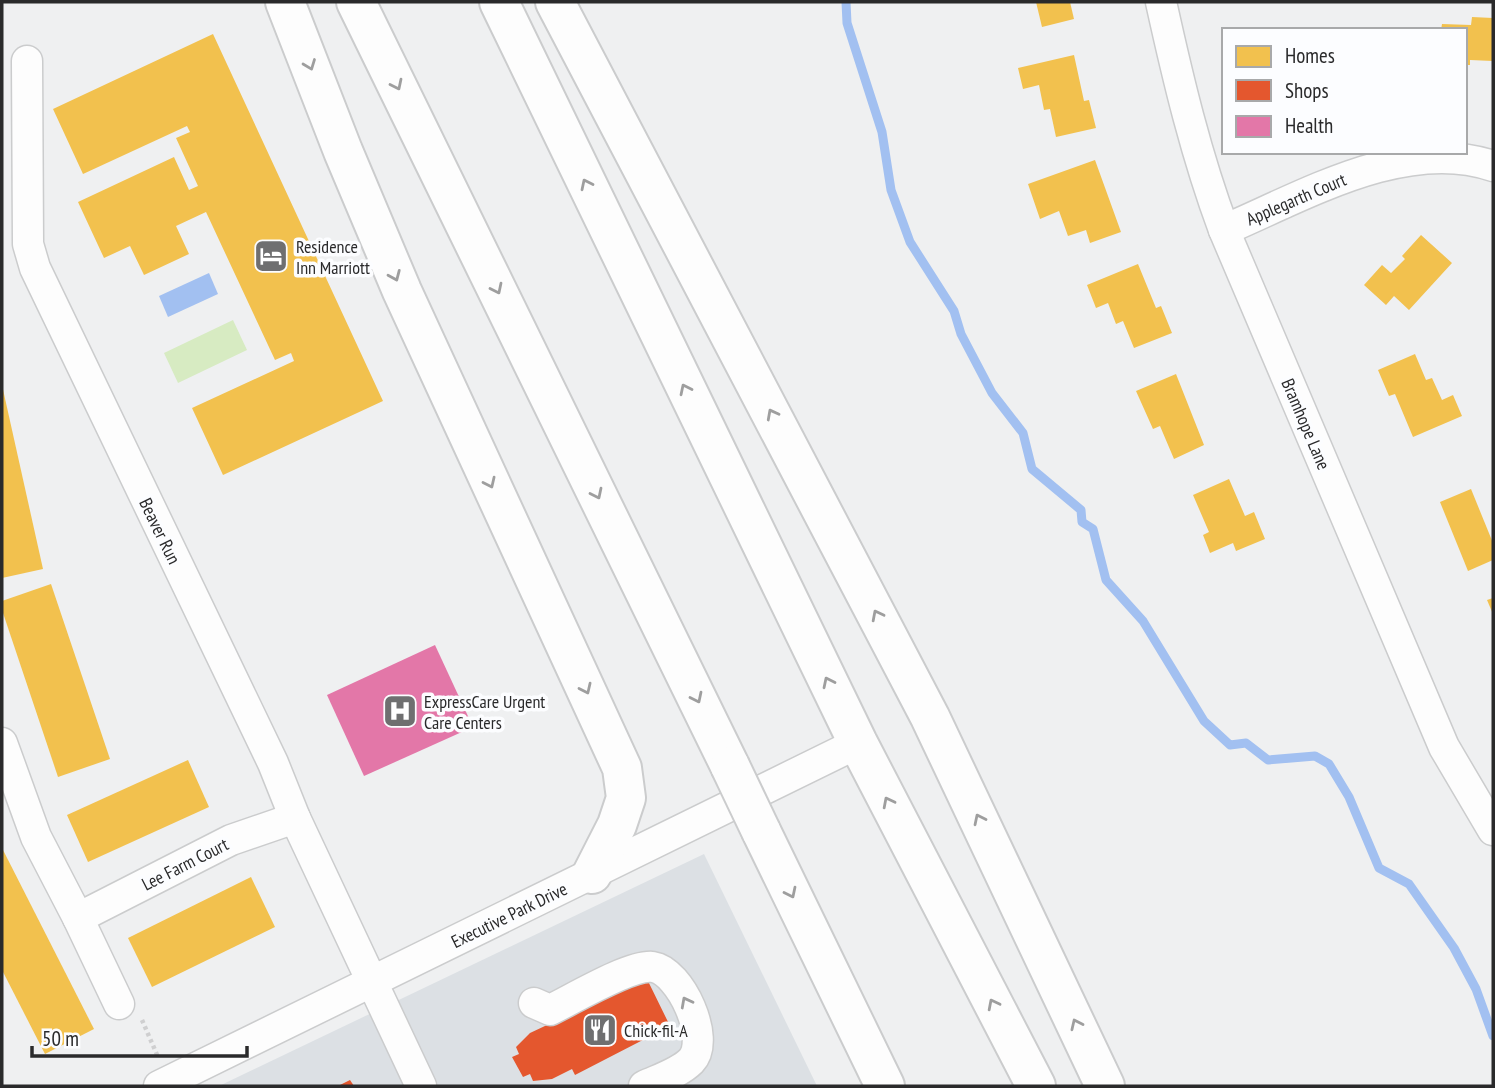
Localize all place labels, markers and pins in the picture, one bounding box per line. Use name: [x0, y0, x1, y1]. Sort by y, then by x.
place label: Residence Inn Marriott: [296, 235, 370, 279]
hotel icon: Residence Inn Marriott: [252, 237, 290, 275]
place label: ExpressCare Urgent Care Centers: [424, 690, 545, 734]
hospital icon: ExpressCare Urgent Care Centers: [381, 692, 419, 730]
restaurant icon: Chick-fil-A: [581, 1011, 619, 1049]
place label: Chick-fil-A: [624, 1019, 688, 1042]

